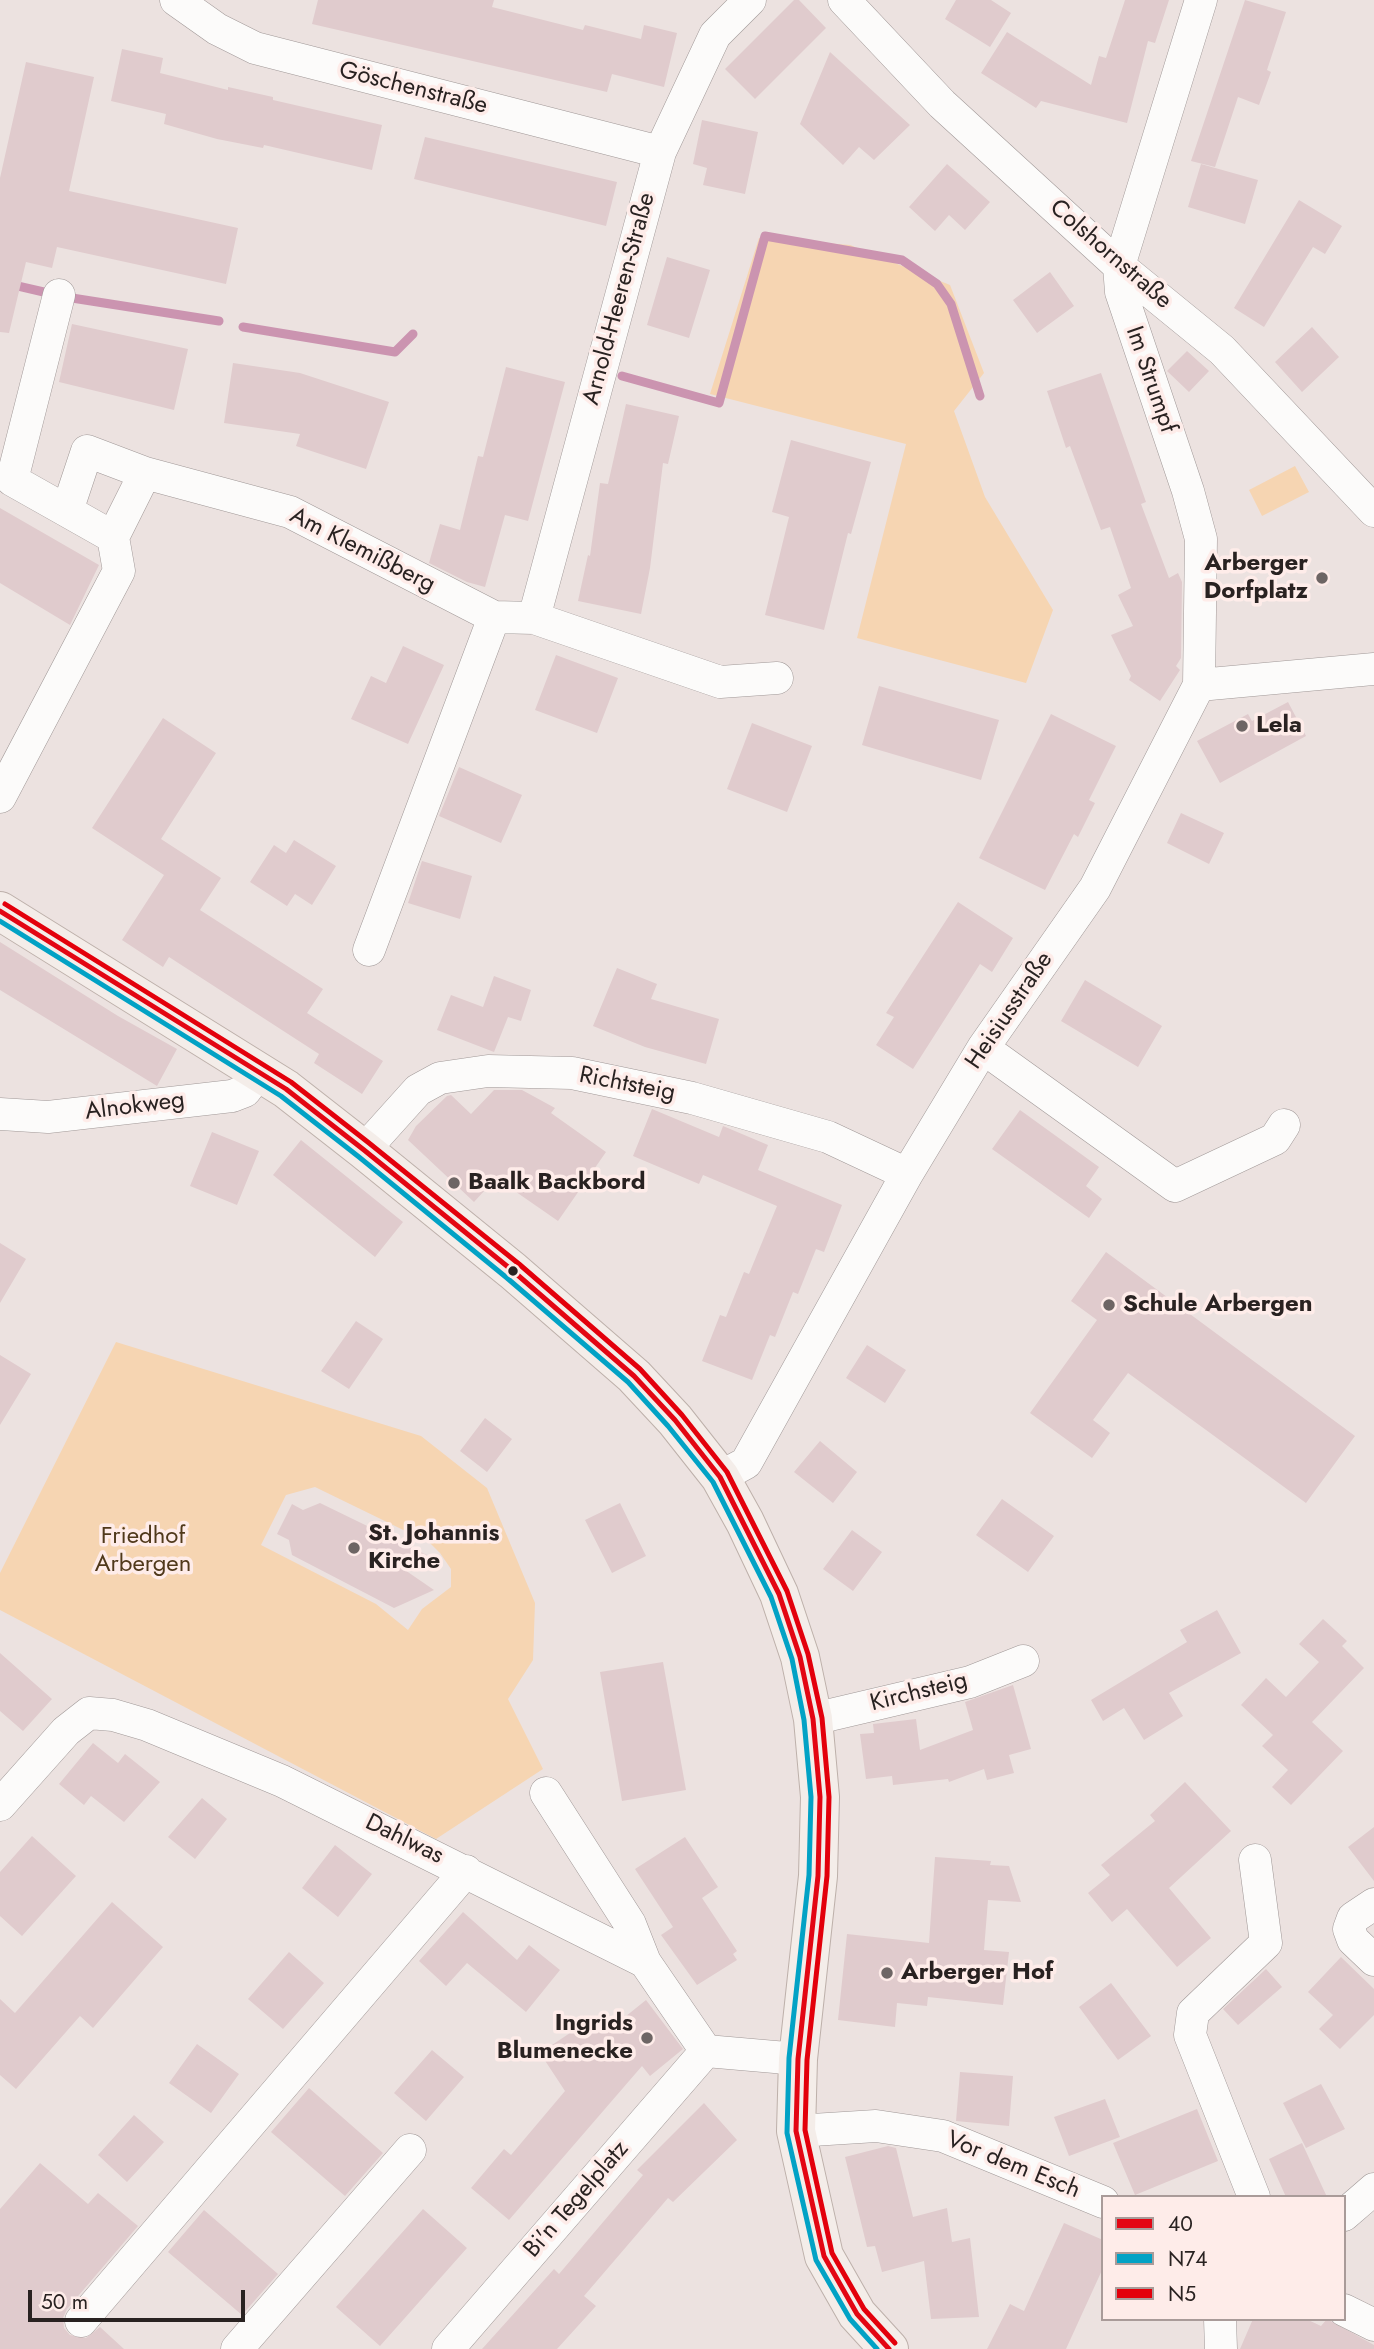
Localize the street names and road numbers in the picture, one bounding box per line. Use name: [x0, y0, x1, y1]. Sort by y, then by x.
street label: Göschenstraße: [336, 57, 490, 121]
street label: Arnold-Heeren-Straße: [578, 190, 662, 408]
street label: Colshornstraße: [1043, 194, 1177, 316]
street label: Im Strumpf: [1118, 323, 1182, 437]
street label: Am Klemißberg: [284, 502, 440, 600]
street label: Heisiusstraße: [960, 947, 1060, 1075]
street label: Richtsteig: [577, 1062, 677, 1108]
street label: Alnokweg: [84, 1087, 186, 1127]
street label: Kirchsteig: [867, 1667, 971, 1719]
street label: Dahlwas: [360, 1809, 448, 1871]
street label: Vor dem Esch: [942, 2126, 1084, 2206]
street label: Bi'n Tegelplatz: [518, 2136, 636, 2264]

